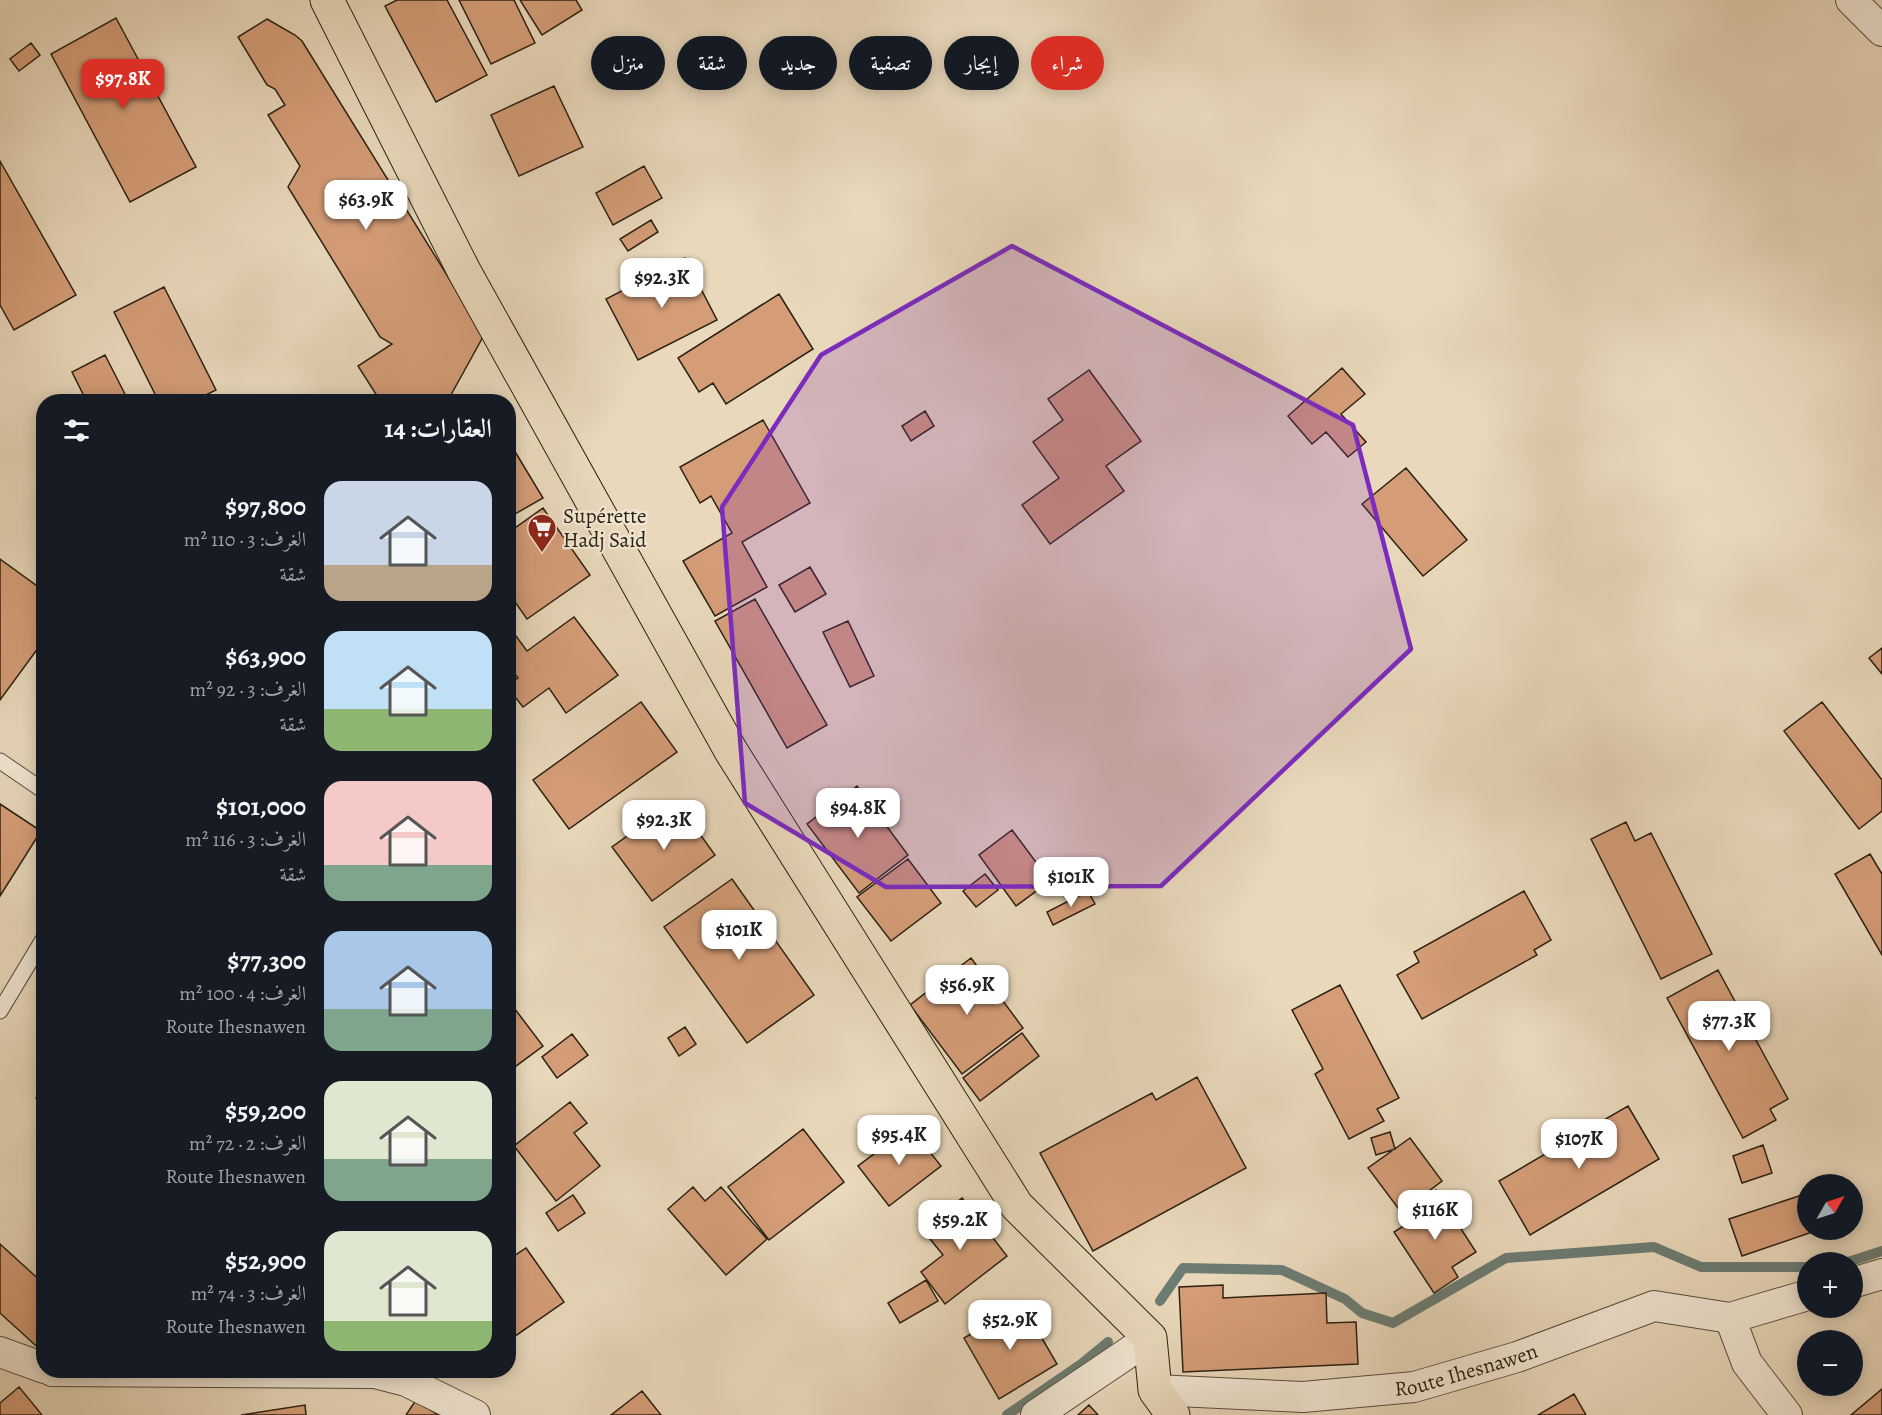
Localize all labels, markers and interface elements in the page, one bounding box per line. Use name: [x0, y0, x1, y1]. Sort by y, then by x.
chip: منزل: [591, 36, 665, 90]
chip: شقة: [677, 36, 747, 90]
chip: جديد: [759, 36, 837, 90]
chip: تصفية: [849, 36, 932, 90]
chip: إيجار: [944, 36, 1019, 90]
chip: شراء: [1031, 36, 1104, 90]
pin: $97.8K: [74, 59, 172, 110]
text: $97.8K: [95, 65, 151, 92]
pin: $63.9K: [317, 180, 415, 231]
text: $63.9K: [338, 186, 394, 213]
pin: $92.3K: [613, 258, 711, 309]
text: $92.3K: [634, 264, 690, 291]
text: العقارات: 14: [384, 411, 492, 446]
icon: filters: [60, 414, 93, 447]
text: $97,800: [225, 489, 306, 524]
place label: Supérette Hadj Said: [563, 502, 647, 554]
icon: home: [372, 505, 444, 577]
supermarket icon: Supérette Hadj Said: [526, 512, 558, 554]
text: الغرف: 3 · 110 m²: [184, 526, 306, 553]
text: شقة: [280, 561, 306, 588]
text: $63,900: [225, 639, 306, 674]
icon: home: [372, 655, 444, 727]
text: الغرف: 3 · 92 m²: [190, 676, 306, 703]
text: شقة: [280, 711, 306, 738]
pin: $94.8K: [809, 788, 907, 839]
text: $101,000: [216, 789, 306, 824]
text: $94.8K: [830, 794, 886, 821]
pin: $92.3K: [615, 800, 713, 851]
icon: home: [372, 805, 444, 877]
text: $92.3K: [636, 806, 692, 833]
text: الغرف: 3 · 116 m²: [185, 826, 306, 853]
pin: $101K: [1029, 857, 1113, 908]
text: شقة: [280, 861, 306, 888]
text: $101K: [1048, 863, 1094, 890]
pin: $101K: [697, 910, 781, 961]
text: $101K: [716, 916, 762, 943]
text: $77,300: [227, 943, 306, 978]
icon: home: [372, 955, 444, 1027]
pin: $56.9K: [918, 965, 1016, 1016]
text: $56.9K: [939, 971, 995, 998]
text: الغرف: 4 · 100 m²: [179, 980, 306, 1007]
pin: $77.3K: [1680, 1001, 1778, 1052]
text: $77.3K: [1702, 1007, 1756, 1034]
text: Route Ihesnawen: [166, 1013, 306, 1040]
text: $59,200: [225, 1093, 306, 1128]
icon: home: [372, 1105, 444, 1177]
pin: $95.4K: [850, 1115, 948, 1166]
pin: $107K: [1537, 1119, 1621, 1170]
text: $95.4K: [871, 1121, 927, 1148]
text: $107K: [1555, 1125, 1603, 1152]
text: الغرف: 2 · 72 m²: [189, 1130, 306, 1157]
text: Route Ihesnawen: [166, 1163, 306, 1190]
north arrow: [1797, 1174, 1863, 1240]
map controls: [1797, 1174, 1863, 1396]
pin: $116K: [1393, 1190, 1477, 1241]
text: $116K: [1412, 1196, 1458, 1223]
pin: $59.2K: [911, 1200, 1009, 1251]
text: $59.2K: [932, 1206, 988, 1233]
text: $52,900: [225, 1243, 306, 1278]
button: +: [1797, 1252, 1863, 1318]
icon: home: [372, 1255, 444, 1327]
text: الغرف: 3 · 74 m²: [191, 1280, 306, 1307]
pin: $52.9K: [961, 1300, 1059, 1351]
text: $52.9K: [982, 1306, 1038, 1333]
text: Route Ihesnawen: [166, 1313, 306, 1340]
button: −: [1797, 1330, 1863, 1396]
street label: Route Ihesnawen: [1393, 1337, 1541, 1403]

